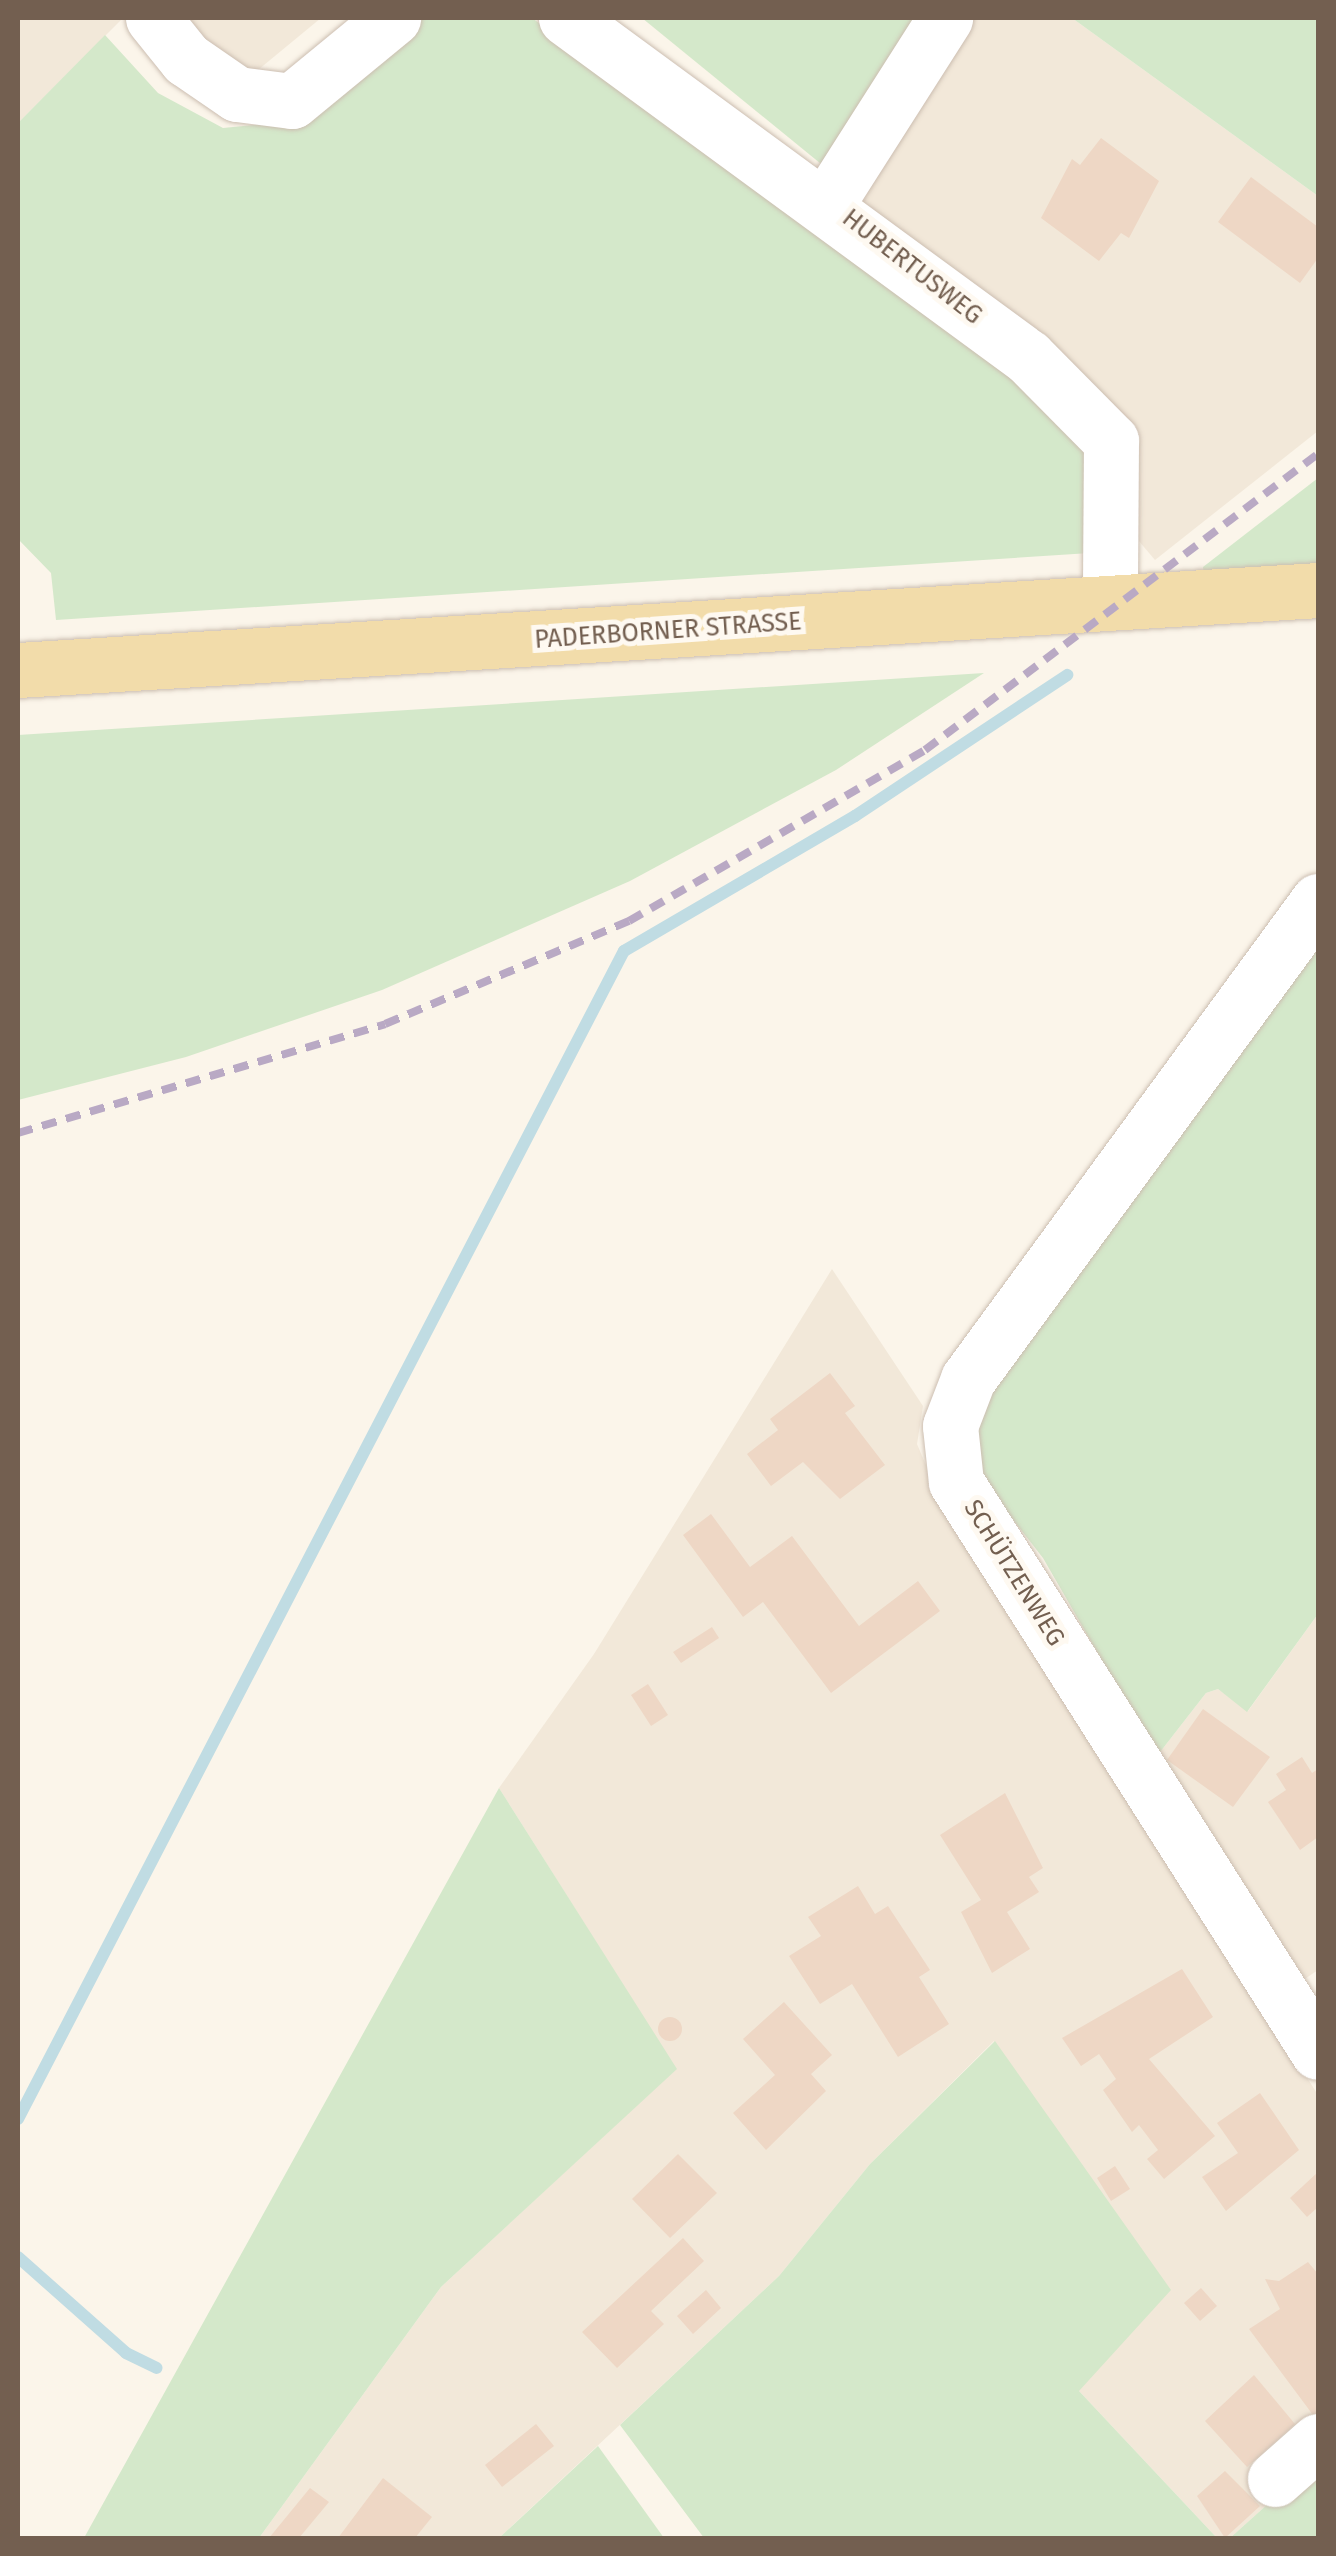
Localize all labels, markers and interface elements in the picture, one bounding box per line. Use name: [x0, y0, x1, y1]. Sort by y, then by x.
street label: HUBERTUSWEG: [836, 203, 988, 331]
street label: PADERBORNER STRASSE: [534, 607, 802, 655]
street label: SCHÜTZENWEG: [957, 1494, 1071, 1652]

